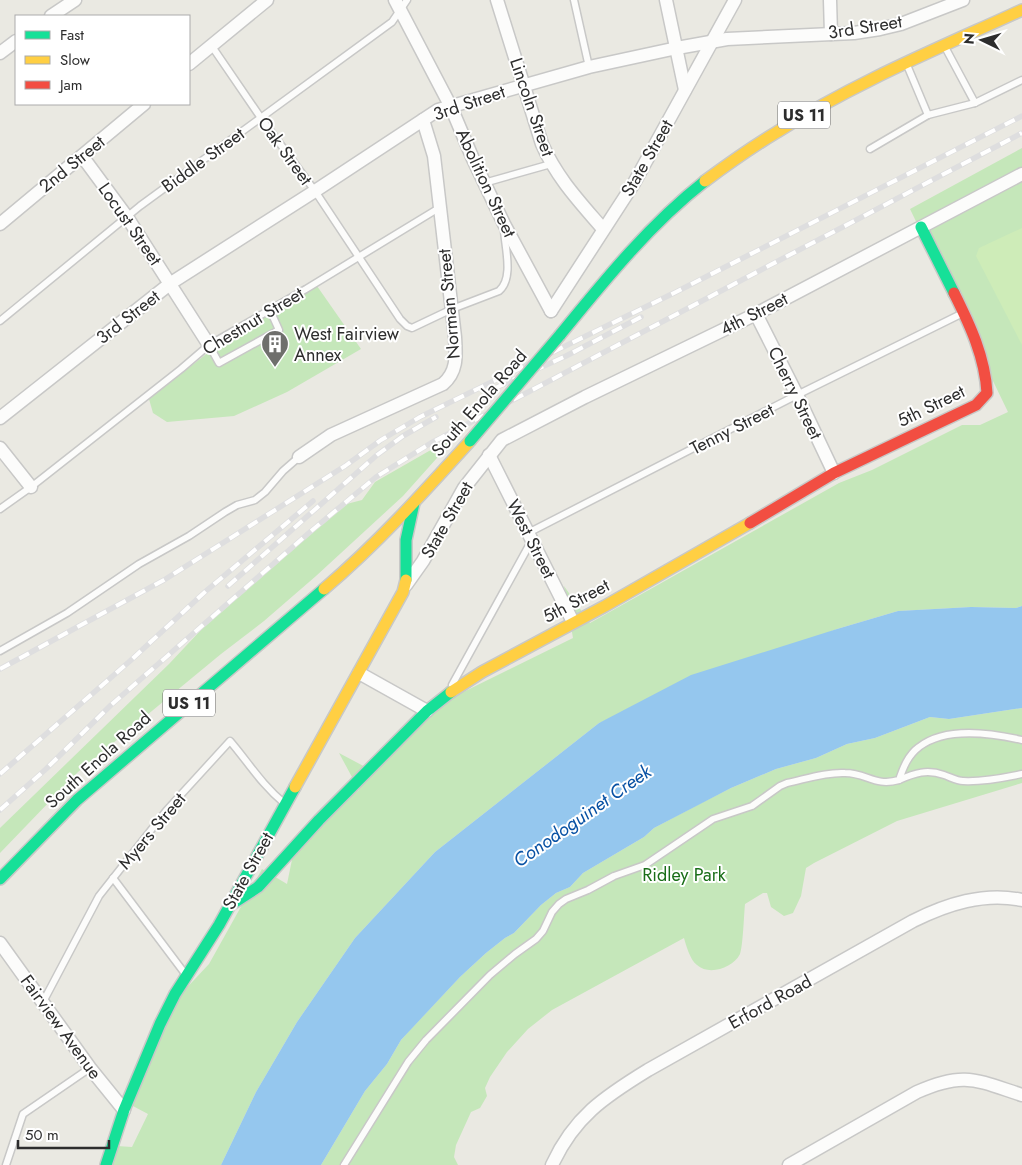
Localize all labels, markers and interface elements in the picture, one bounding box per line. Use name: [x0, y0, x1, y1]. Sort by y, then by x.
street label: 3rd Street: [826, 8, 905, 46]
legend: [15, 15, 190, 105]
north arrow: [957, 15, 1007, 65]
text: Fast: [60, 24, 84, 46]
text: N: [959, 32, 979, 45]
text: Slow: [60, 49, 91, 71]
street label: Lincoln Street: [503, 54, 561, 160]
text: Jam: [58, 74, 83, 96]
street label: 3rd Street: [429, 78, 509, 127]
road number: US 11: [778, 102, 830, 128]
street label: Oak Street: [251, 111, 319, 191]
street label: State Street: [615, 114, 680, 201]
street label: Biddle Street: [156, 121, 250, 199]
street label: Abolition Street: [449, 124, 523, 242]
street label: 2nd Street: [33, 129, 111, 199]
street label: Locust Street: [92, 177, 169, 271]
street label: Norman Street: [431, 247, 467, 360]
street label: Chestnut Street: [197, 280, 309, 362]
street label: 3rd Street: [91, 283, 166, 350]
street label: 4th Street: [716, 286, 793, 342]
place label: West Fairview Annex: [294, 321, 400, 368]
building icon: West Fairview Annex: [260, 329, 290, 368]
street label: Cherry Street: [761, 342, 829, 444]
street label: South Enola Road: [425, 344, 533, 462]
street label: 5th Street: [893, 378, 970, 434]
street label: Tenny Street: [686, 396, 779, 461]
street label: State Street: [415, 476, 480, 563]
street label: West Street: [500, 495, 562, 584]
street label: 5th Street: [538, 572, 615, 629]
road number: US 11: [163, 690, 215, 716]
street label: South Enola Road: [39, 705, 157, 815]
water label: Conodoguinet Creek: [507, 758, 657, 874]
street label: Myers Street: [112, 786, 192, 875]
street label: State Street: [216, 827, 280, 914]
park label: Ridley Park: [642, 862, 726, 888]
street label: Erford Road: [724, 968, 816, 1036]
street label: Fairview Avenue: [14, 969, 108, 1085]
scale bar: [18, 1118, 109, 1150]
text: 50 m: [25, 1124, 59, 1146]

